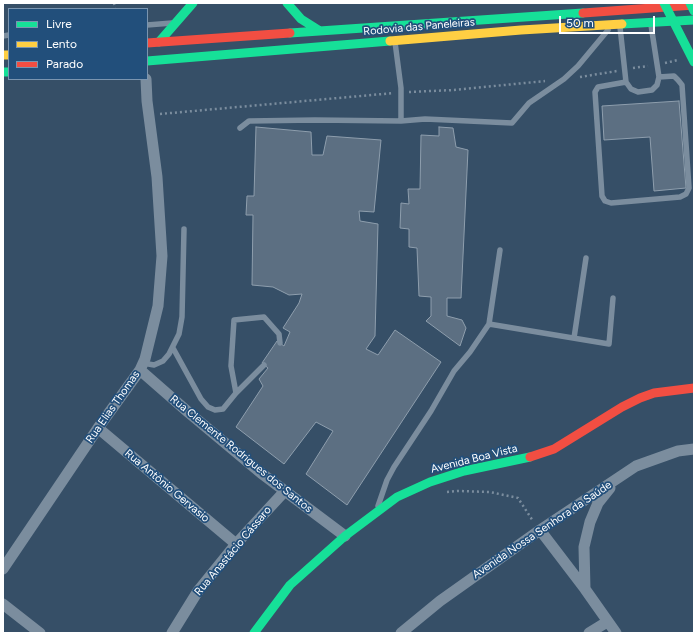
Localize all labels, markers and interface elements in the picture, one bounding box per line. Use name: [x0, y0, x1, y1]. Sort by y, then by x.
legend: [8, 8, 148, 80]
scale bar: [561, 8, 657, 34]
street label: Rodovia das Paneleiras: [363, 16, 475, 38]
text: 50 m: [566, 16, 594, 30]
text: Livre: [46, 17, 72, 31]
text: Lento: [46, 37, 77, 51]
text: Parado: [46, 57, 83, 71]
street label: Rua Elias Thomas: [83, 368, 143, 446]
street label: Rua Clemente Rodrigues dos Santos: [167, 392, 315, 516]
street label: Avenida Boa Vista: [429, 442, 519, 476]
street label: Rua Antônio Gervasio: [122, 447, 212, 525]
street label: Avenida Nossa Senhora da Saúde: [470, 478, 614, 582]
street label: Rua Anastácio Cássaro: [192, 504, 274, 598]

